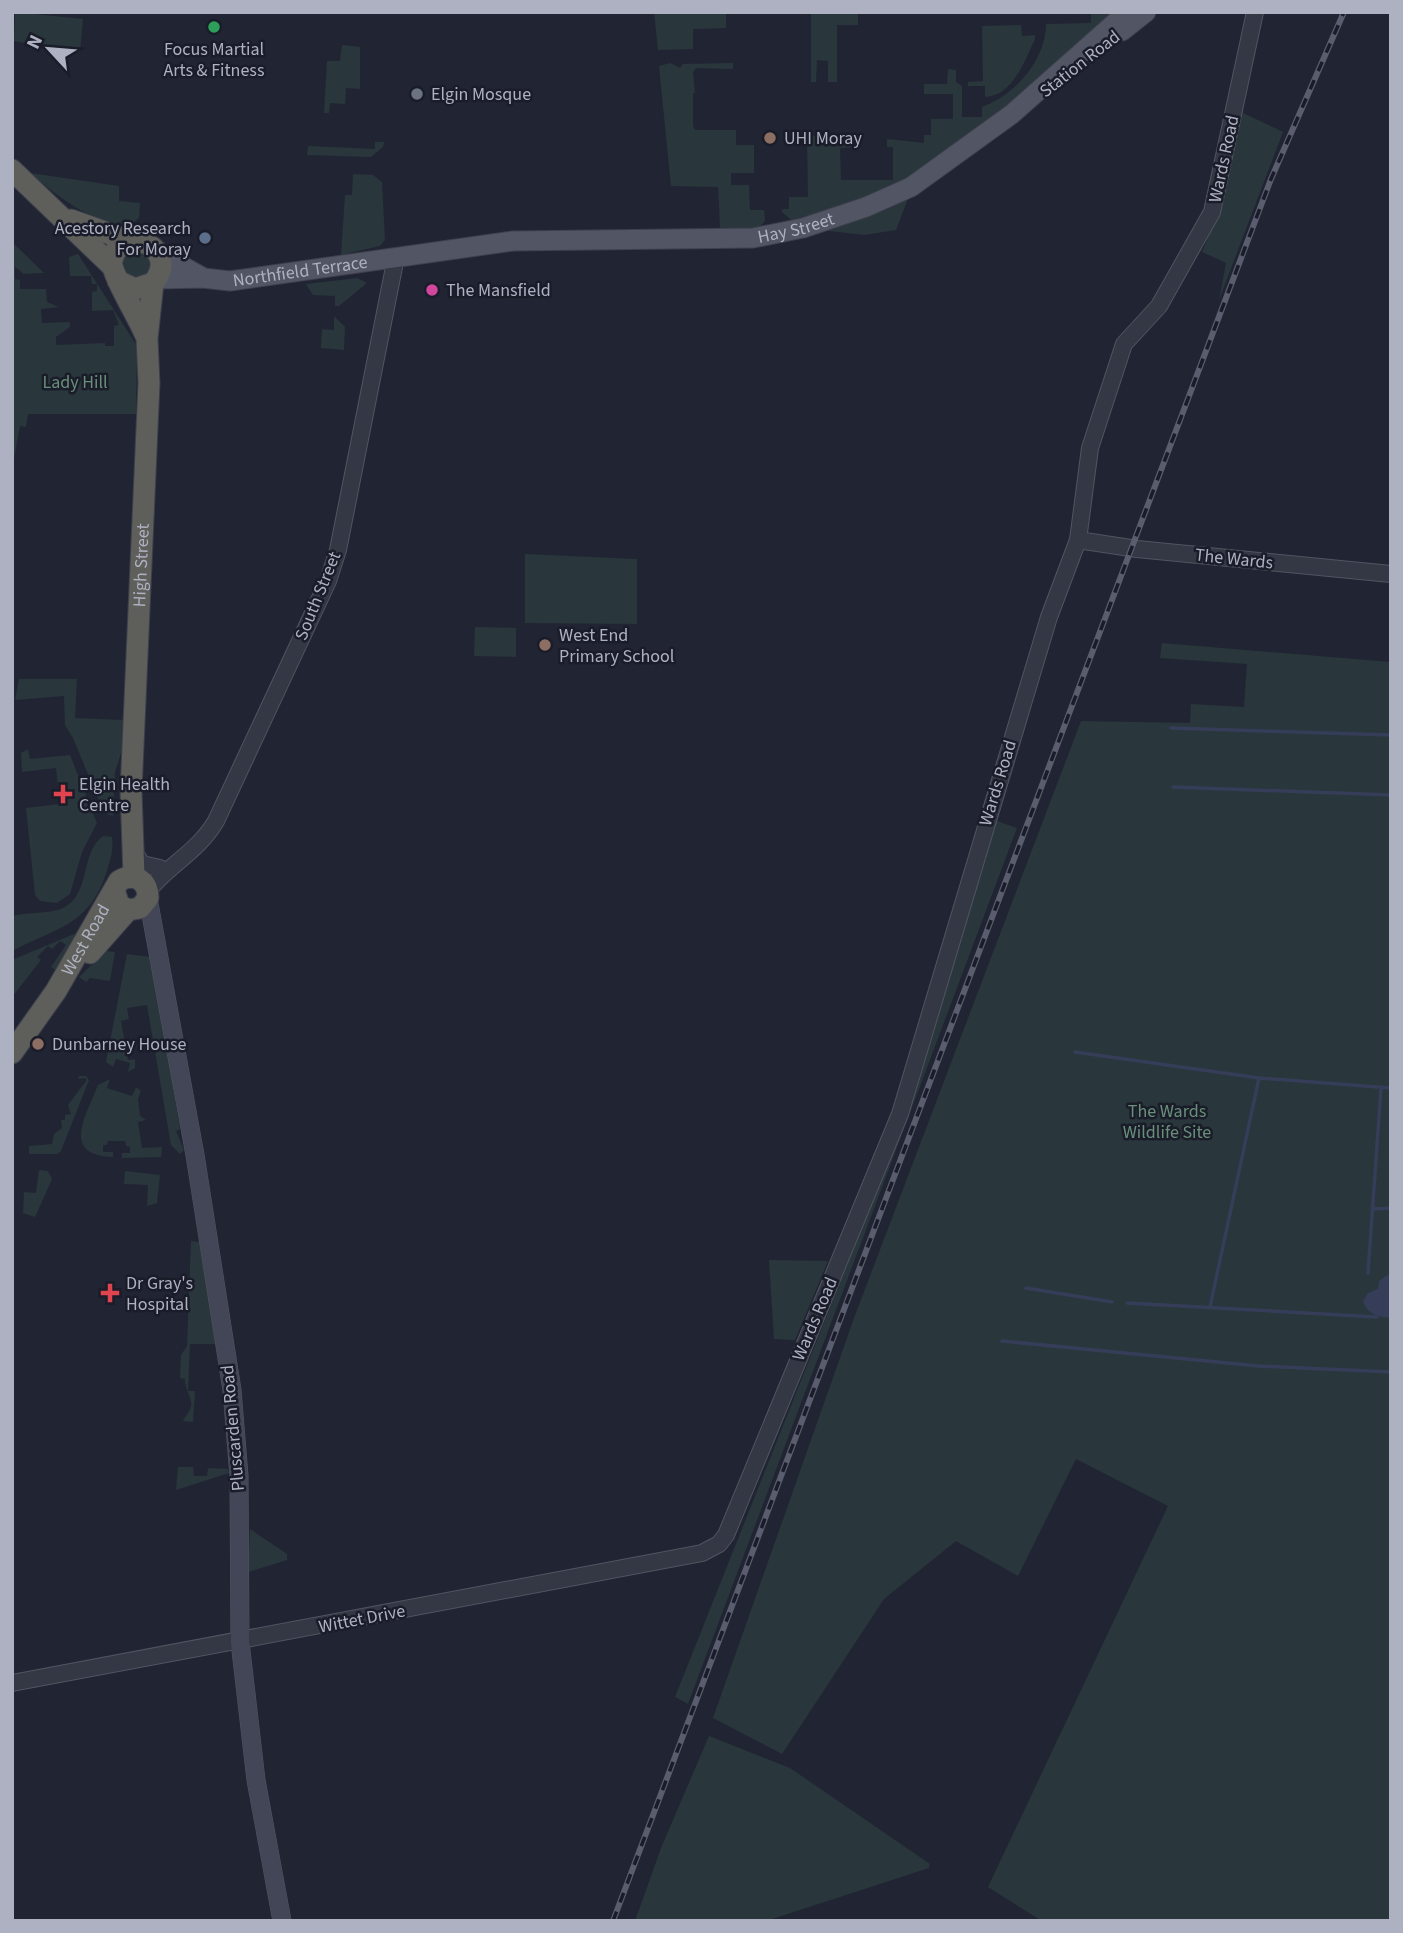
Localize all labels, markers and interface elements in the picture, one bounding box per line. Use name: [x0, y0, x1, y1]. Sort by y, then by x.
north arrow: [14, 14, 84, 84]
marker: Focus Martial Arts & Fitness: [206, 19, 222, 35]
street label: Station Road: [1034, 25, 1126, 103]
text: N: [20, 31, 50, 54]
place label: Focus Martial Arts & Fitness: [164, 37, 264, 83]
place label: Elgin Mosque: [431, 82, 531, 107]
marker: Elgin Mosque: [409, 86, 425, 102]
street label: Wards Road: [1203, 113, 1245, 205]
place label: UHI Moray: [784, 126, 862, 151]
marker: UHI Moray: [762, 130, 778, 146]
street label: Hay Street: [755, 206, 837, 249]
place label: Acestory Research For Moray: [55, 216, 192, 262]
marker: Acestory Research For Moray: [197, 230, 213, 246]
street label: Northfield Terrace: [231, 249, 369, 293]
place label: The Mansfield: [446, 278, 551, 303]
marker: The Mansfield: [424, 282, 440, 298]
park label: Lady Hill: [42, 370, 108, 395]
street label: High Street: [127, 523, 155, 608]
street label: The Wards: [1194, 542, 1274, 576]
street label: South Street: [289, 548, 347, 644]
place label: West End Primary School: [559, 623, 674, 669]
marker: West End Primary School: [537, 637, 553, 653]
street label: Wards Road: [973, 737, 1023, 829]
place label: Elgin Health Centre: [79, 772, 170, 818]
marker: Elgin Health Centre: [53, 784, 73, 804]
street label: West Road: [55, 899, 116, 980]
place label: Dunbarney House: [52, 1032, 186, 1057]
marker: Dunbarney House: [30, 1036, 46, 1052]
park label: The Wards Wildlife Site: [1123, 1099, 1211, 1145]
place label: Dr Gray's Hospital: [126, 1271, 193, 1317]
street label: Wards Road: [786, 1273, 844, 1365]
marker: Dr Gray's Hospital: [100, 1283, 120, 1303]
street label: Pluscarden Road: [215, 1364, 251, 1492]
street label: Wittet Drive: [317, 1598, 407, 1640]

